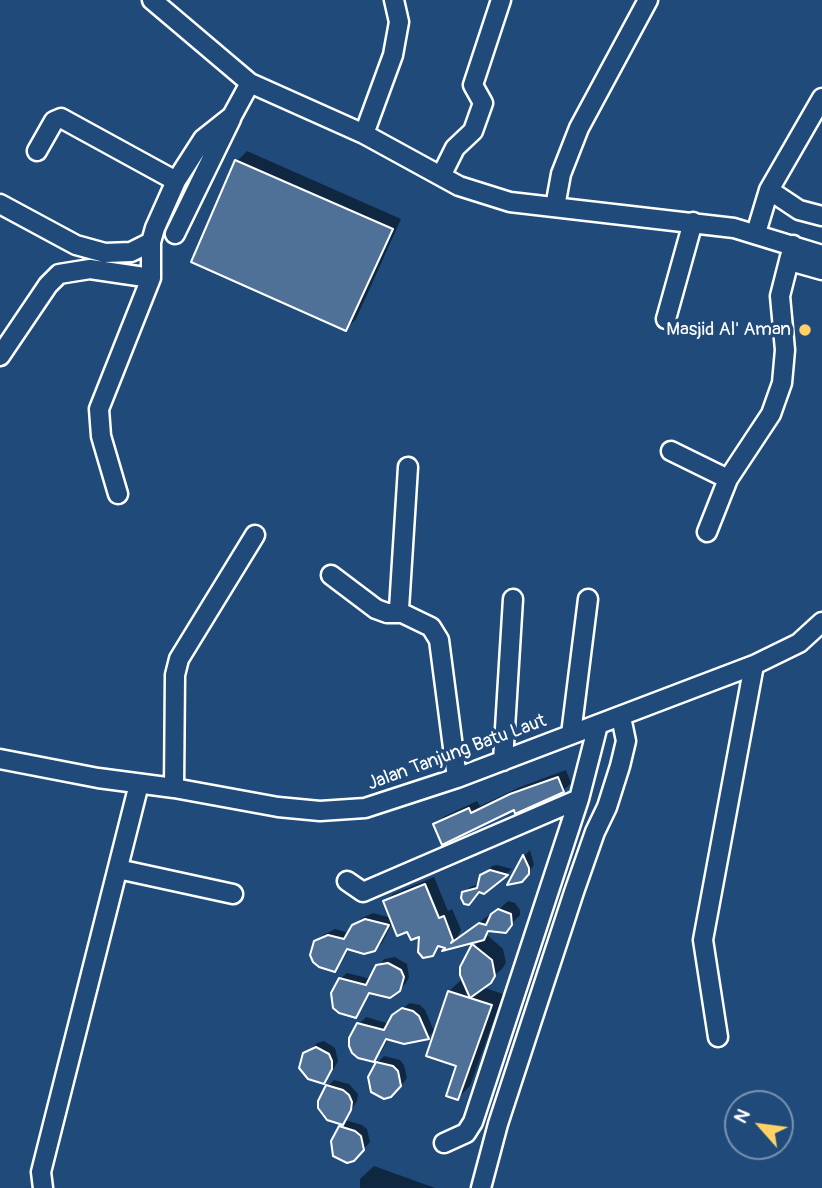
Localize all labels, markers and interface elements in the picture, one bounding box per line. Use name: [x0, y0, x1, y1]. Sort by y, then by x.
place label: Masjid Al' Aman: [666, 319, 791, 341]
marker: Masjid Al' Aman: [797, 322, 813, 338]
street label: Jalan Tanjung Batu Laut: [364, 710, 550, 796]
north arrow: [724, 1090, 794, 1160]
text: N: [729, 1105, 756, 1127]

